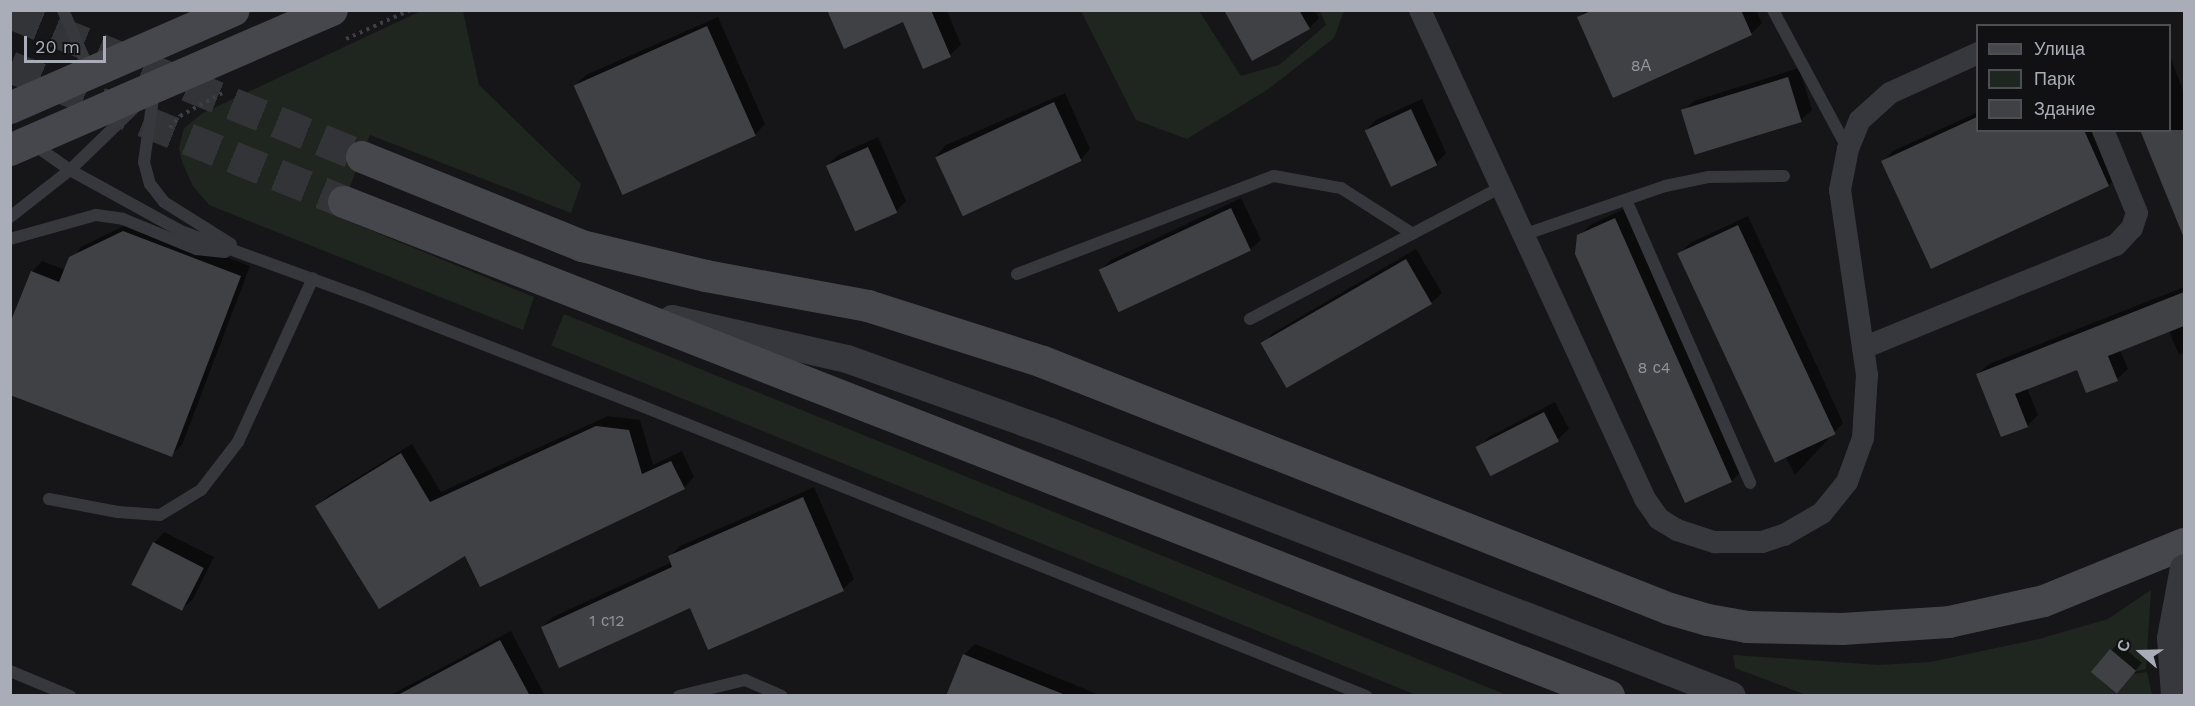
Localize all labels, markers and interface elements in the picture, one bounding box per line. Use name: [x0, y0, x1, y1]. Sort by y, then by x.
scale bar: [27, 24, 110, 62]
legend: [1976, 24, 2171, 132]
text: 20 m: [35, 36, 80, 57]
text: Улица: [2034, 38, 2085, 59]
house number: 8А: [1631, 56, 1651, 76]
text: Парк: [2034, 68, 2075, 89]
text: Здание: [2034, 98, 2095, 119]
house number: 8 с4: [1637, 358, 1671, 378]
house number: 1 с12: [589, 611, 625, 631]
north arrow: [2111, 622, 2171, 682]
text: С: [2113, 637, 2135, 654]

